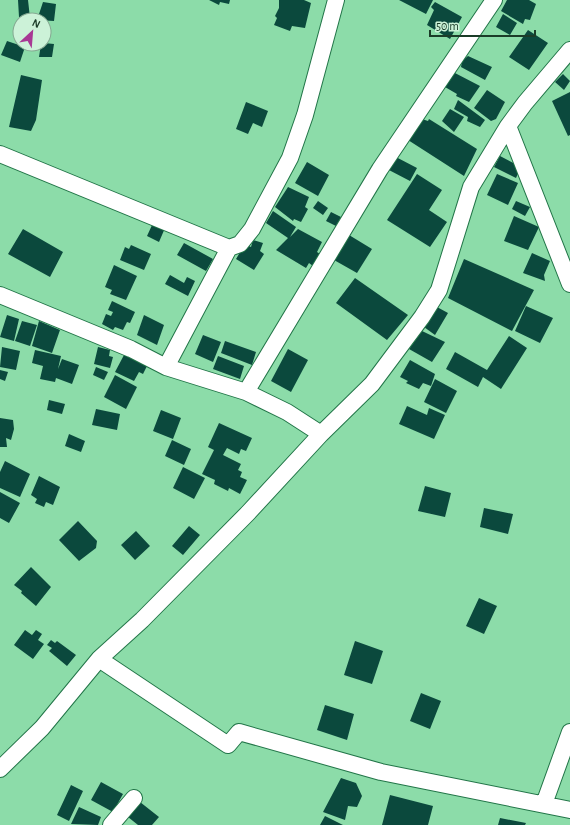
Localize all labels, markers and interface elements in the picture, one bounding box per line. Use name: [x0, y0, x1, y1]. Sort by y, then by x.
north arrow: [12, 12, 52, 52]
scale bar: [430, 12, 535, 38]
text: N: [30, 17, 42, 30]
text: 50 m: [436, 20, 459, 32]

